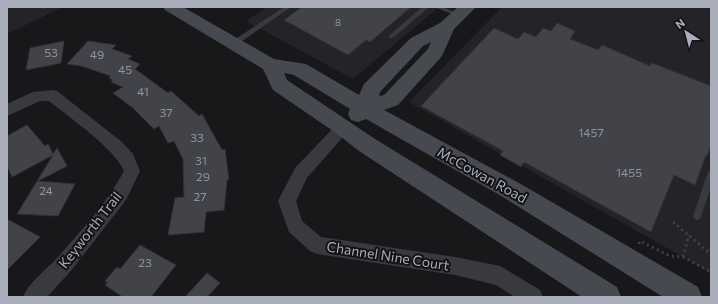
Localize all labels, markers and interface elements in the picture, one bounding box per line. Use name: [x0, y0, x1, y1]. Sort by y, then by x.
north arrow: [666, 12, 706, 52]
house number: 8: [335, 16, 341, 28]
text: N: [673, 16, 687, 31]
house number: 53: [44, 45, 58, 59]
house number: 49: [90, 47, 104, 61]
house number: 45: [118, 62, 132, 76]
house number: 41: [137, 84, 149, 98]
house number: 37: [159, 105, 173, 119]
house number: 1457: [578, 125, 604, 139]
house number: 33: [190, 130, 204, 144]
street label: McCowan Road: [434, 143, 530, 206]
house number: 31: [195, 153, 207, 167]
house number: 1455: [616, 165, 642, 179]
house number: 29: [196, 169, 210, 183]
house number: 24: [39, 183, 53, 197]
street label: Keyworth Trail: [54, 188, 125, 271]
house number: 27: [194, 189, 206, 203]
street label: Channel Nine Court: [326, 237, 451, 274]
house number: 23: [138, 255, 152, 269]

